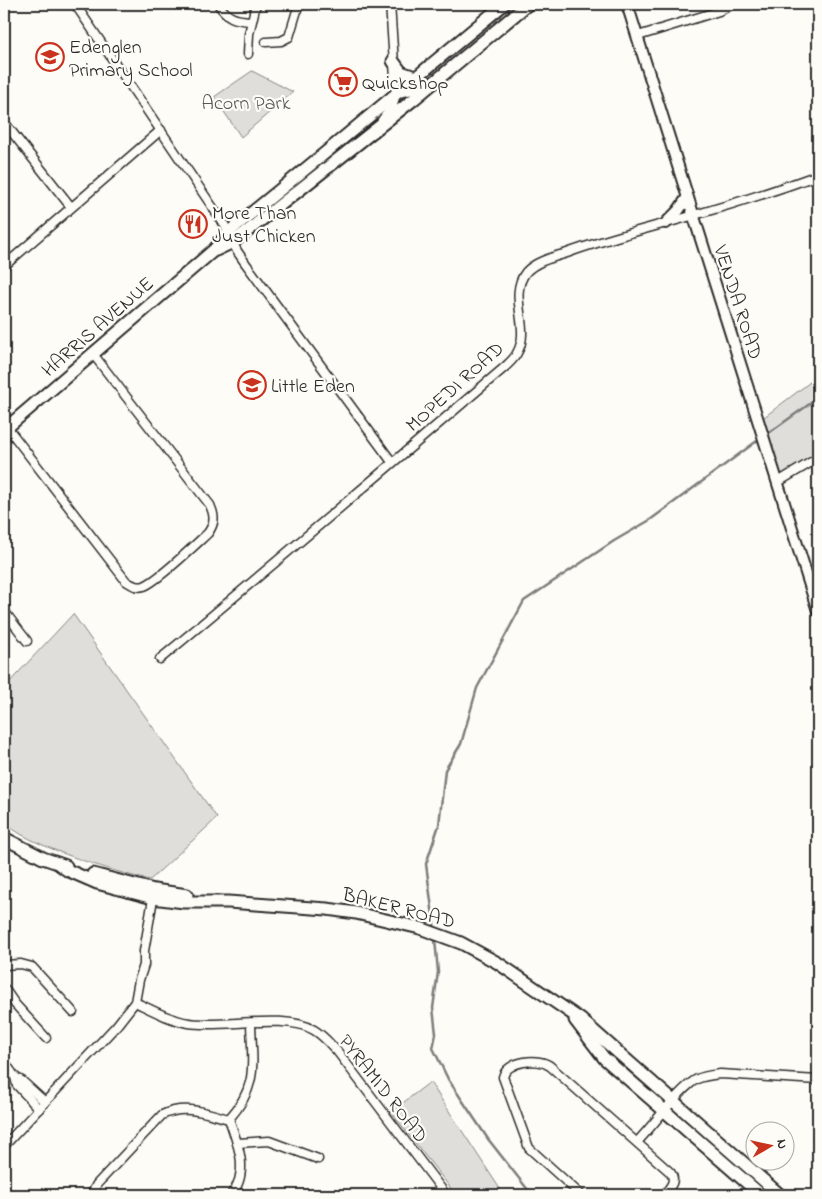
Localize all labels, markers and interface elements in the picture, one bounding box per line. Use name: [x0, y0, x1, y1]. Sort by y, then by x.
place label: Edenglen Primary School: [69, 34, 193, 86]
school or university icon: Edenglen Primary School: [35, 42, 65, 72]
supermarket icon: Quickshop: [328, 67, 358, 97]
place label: Quickshop: [362, 70, 449, 99]
park label: Acorn Park: [202, 90, 291, 119]
place label: More Than Just Chicken: [212, 200, 316, 252]
restaurant icon: More Than Just Chicken: [178, 209, 208, 239]
street label: VENDA ROAD: [704, 241, 769, 364]
street label: HARRIS AVENUE: [36, 271, 161, 385]
street label: MOPEDI ROAD: [400, 336, 511, 440]
school or university icon: Little Eden: [237, 370, 267, 400]
place label: Little Eden: [271, 373, 355, 402]
street label: BAKER ROAD: [338, 881, 458, 937]
street label: PYRAMID ROAD: [330, 1029, 434, 1150]
north arrow: [744, 1122, 794, 1172]
text: N: [770, 1138, 792, 1151]

